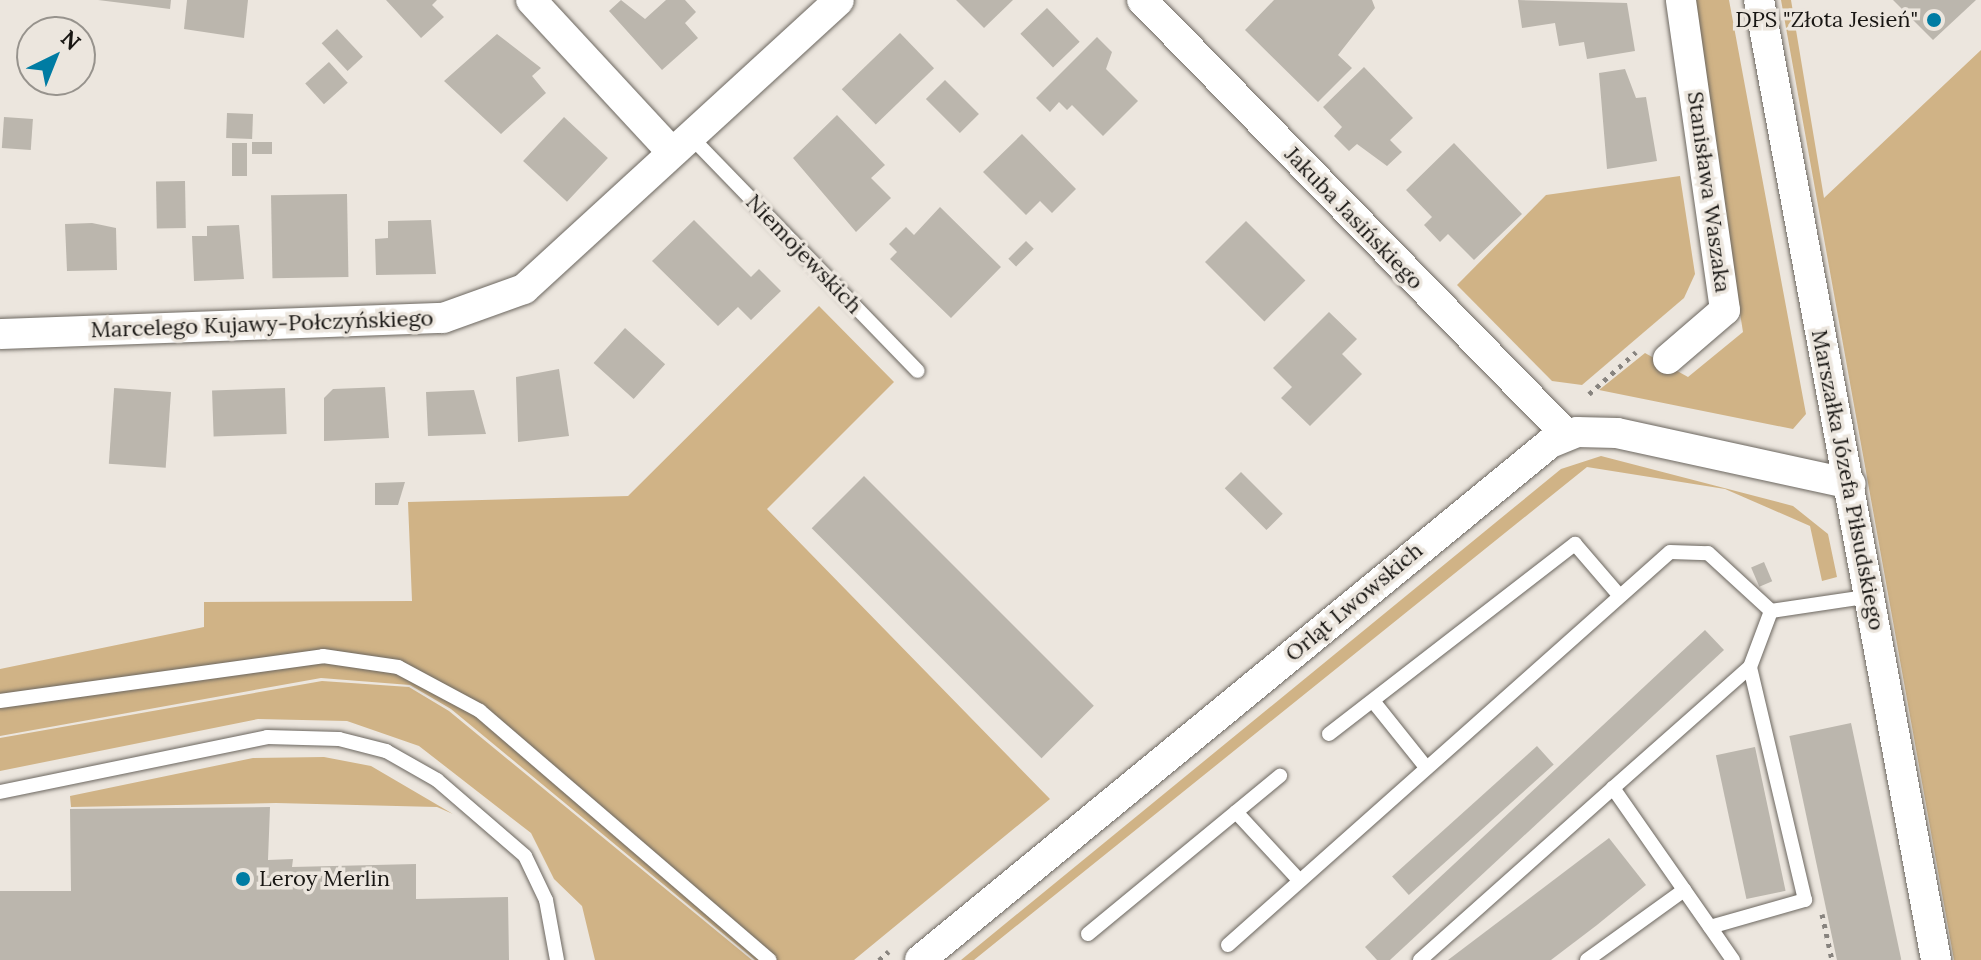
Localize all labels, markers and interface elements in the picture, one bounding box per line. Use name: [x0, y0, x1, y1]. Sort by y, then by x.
place label: DPS "Złota Jesień": [1735, 7, 1918, 33]
marker: DPS "Złota Jesień": [1925, 11, 1943, 29]
north arrow: [16, 16, 96, 96]
text: N: [55, 24, 87, 56]
street label: Stanisława Waszaka: [1682, 90, 1736, 294]
street label: Jakuba Jasińskiego: [1279, 141, 1429, 295]
street label: Niemojewskich: [740, 189, 868, 319]
street label: Marcelego Kujawy-Połczyńskiego: [90, 305, 434, 343]
street label: Marszałka Józefa Piłsudskiego: [1806, 327, 1890, 633]
street label: Orląt Lwowskich: [1280, 537, 1428, 667]
place label: Leroy Merlin: [259, 866, 390, 892]
marker: Leroy Merlin: [234, 870, 252, 888]

